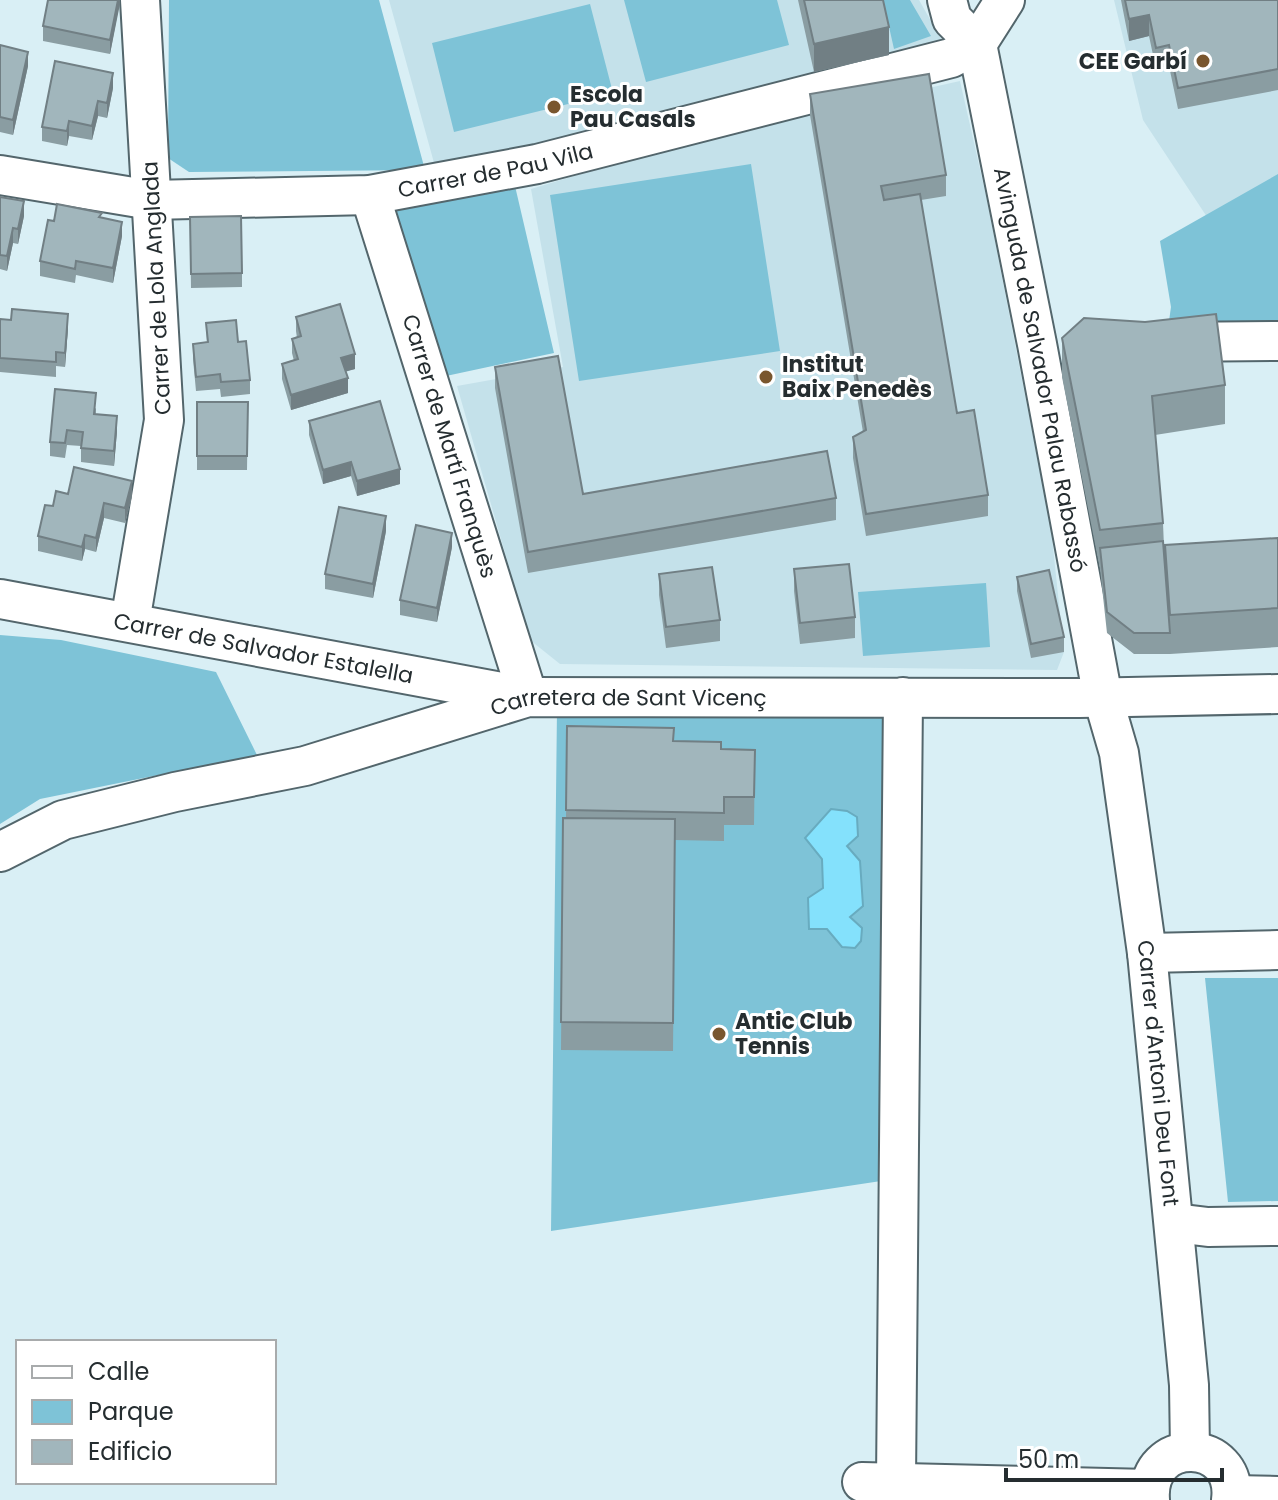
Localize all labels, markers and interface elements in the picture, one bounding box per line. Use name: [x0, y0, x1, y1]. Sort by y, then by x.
place label: CEE Garbí: [1079, 46, 1187, 77]
marker: CEE Garbí: [1194, 52, 1212, 70]
place label: Escola Pau Casals: [570, 79, 696, 135]
marker: Escola Pau Casals: [545, 98, 563, 116]
street label: Carrer de Pau Vila: [395, 135, 597, 206]
street label: Carrer de Lola Anglada: [134, 160, 179, 416]
street label: Avinguda de Salvador Palau Rabassó: [986, 165, 1094, 575]
street label: Carrer de Martí Franquès: [395, 311, 504, 582]
place label: Institut Baix Penedès: [782, 349, 932, 405]
marker: Institut Baix Penedès: [757, 368, 775, 386]
street label: Carrer de Salvador Estalella: [111, 605, 416, 691]
street label: Carretera de Sant Vicenç: [486, 682, 767, 724]
street label: Carrer d'Antoni Deu Font: [1129, 938, 1187, 1208]
place label: Antic Club Tennis: [735, 1006, 853, 1062]
marker: Antic Club Tennis: [710, 1025, 728, 1043]
legend: [16, 1340, 276, 1484]
text: Calle: [88, 1355, 149, 1388]
text: Parque: [88, 1395, 174, 1428]
scale bar: [1006, 1432, 1222, 1482]
text: Edificio: [88, 1435, 172, 1468]
text: 50 m: [1018, 1443, 1079, 1476]

